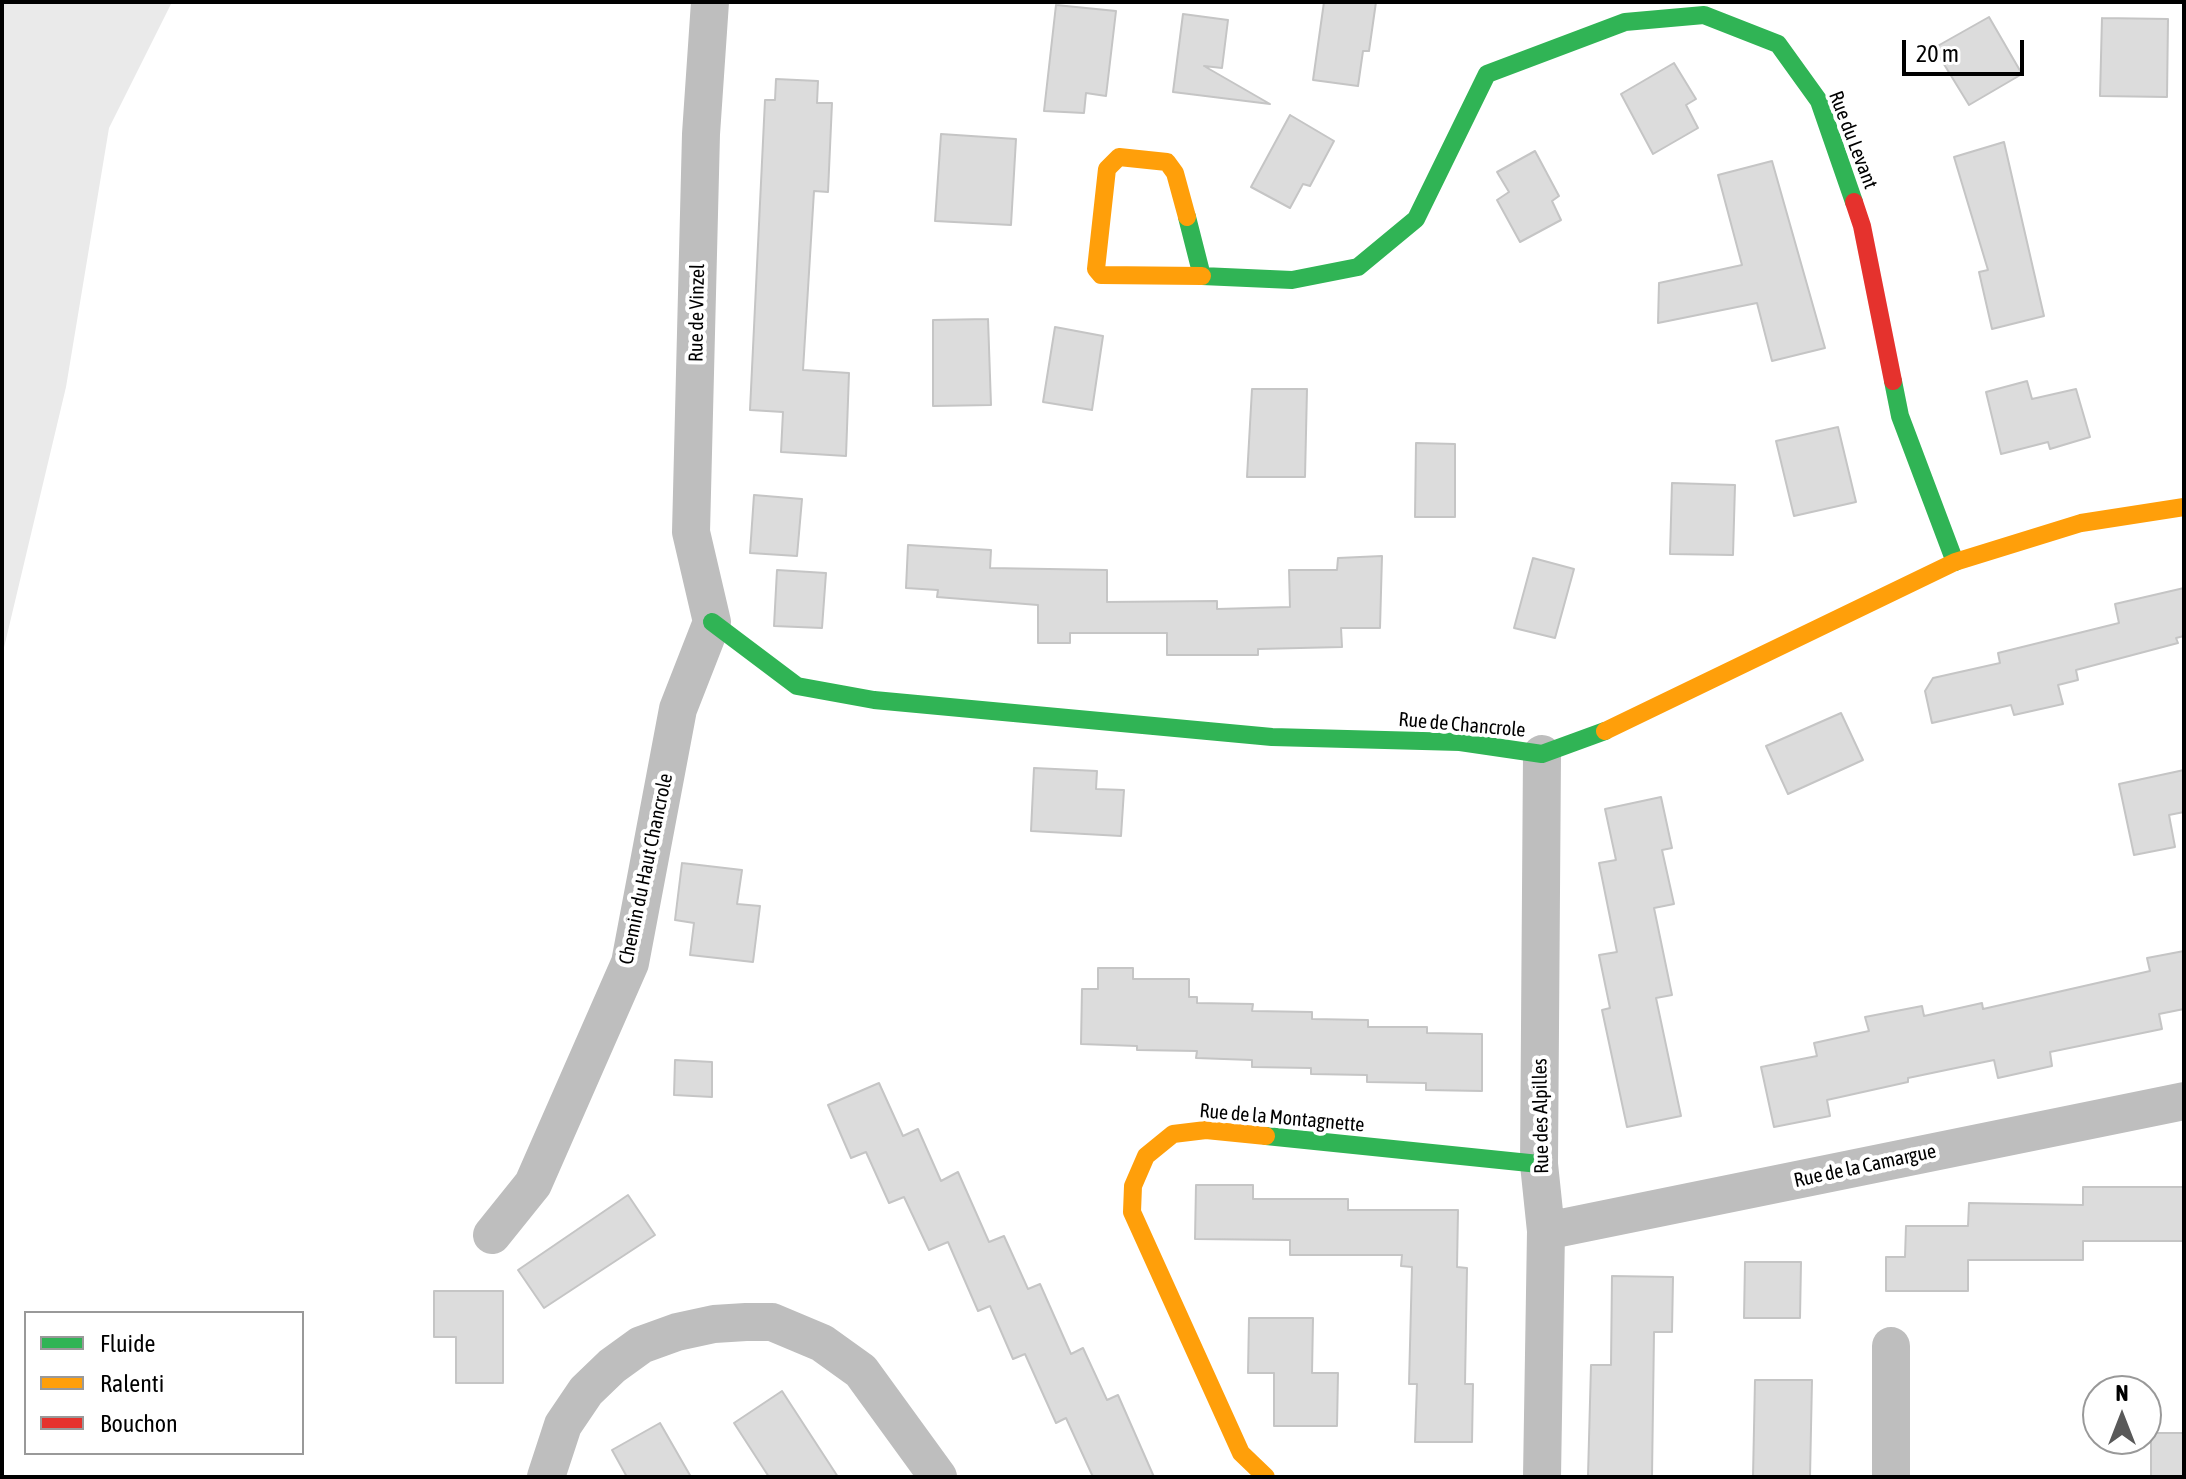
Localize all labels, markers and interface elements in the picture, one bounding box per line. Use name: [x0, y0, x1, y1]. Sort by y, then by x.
scale bar: [1906, 24, 2028, 74]
text: 20 m: [1916, 40, 1959, 67]
street label: Rue du Levant: [1823, 88, 1883, 192]
street label: Rue de Vinzel: [684, 264, 710, 362]
street label: Rue de Chancrole: [1398, 707, 1526, 743]
street label: Chemin du Haut Chancrole: [614, 771, 678, 967]
street label: Rue des Alpilles: [1528, 1058, 1554, 1174]
street label: Rue de la Montagnette: [1199, 1099, 1365, 1137]
street label: Rue de la Camargue: [1792, 1139, 1938, 1193]
legend: [24, 1311, 304, 1455]
text: Fluide: [100, 1330, 155, 1357]
text: Ralenti: [100, 1370, 164, 1397]
north arrow: [2082, 1375, 2162, 1455]
text: N: [2116, 1380, 2128, 1406]
text: Bouchon: [100, 1410, 178, 1437]

